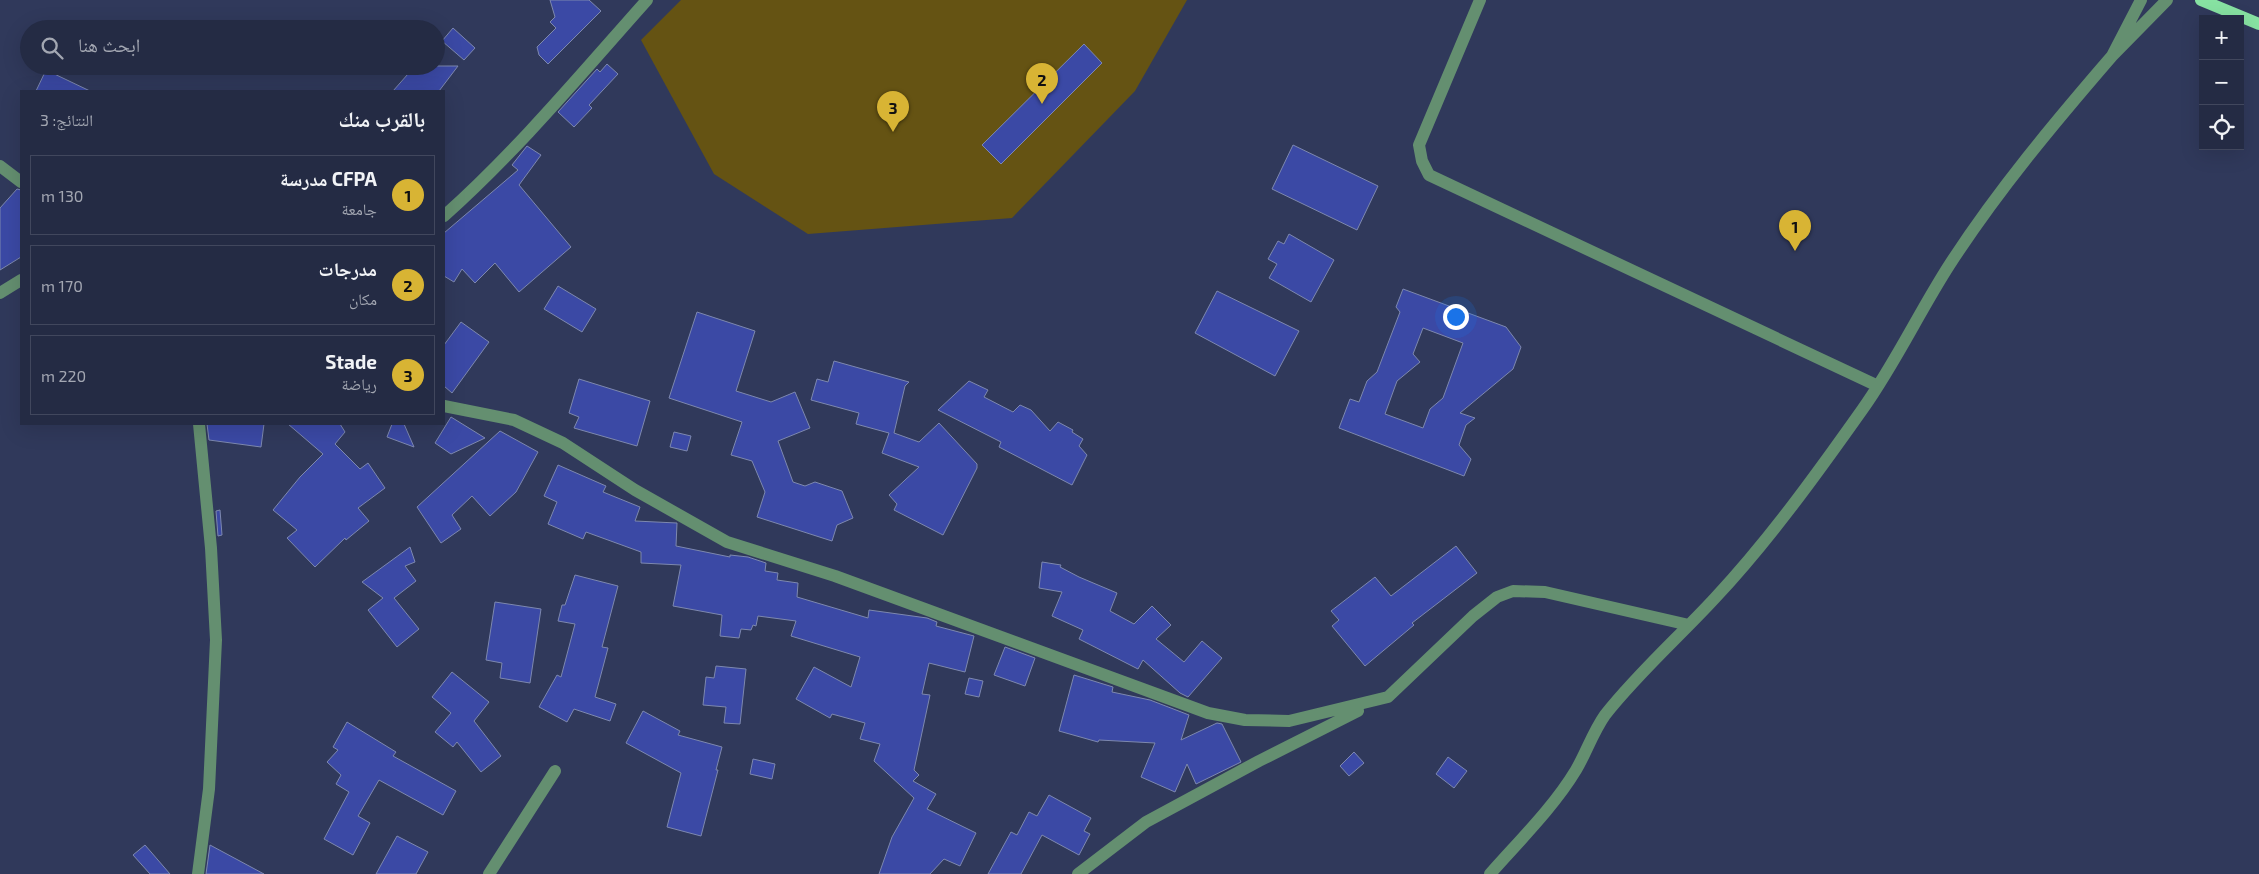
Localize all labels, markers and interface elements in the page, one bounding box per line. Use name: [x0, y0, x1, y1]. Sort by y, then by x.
map controls: [2199, 15, 2244, 150]
button: +: [2199, 15, 2244, 60]
search box: [20, 20, 445, 75]
text: ابحث هنا: [78, 33, 140, 56]
icon: search: [38, 34, 66, 62]
button: −: [2199, 60, 2244, 105]
pin: 2: [1026, 63, 1058, 104]
pin: 3: [877, 91, 909, 132]
button: locate: [2199, 105, 2244, 150]
text: بالقرب منك: [339, 106, 425, 131]
text: النتائج: 3: [40, 110, 93, 129]
text: CFPA مدرسة: [280, 167, 377, 190]
text: 130 m: [41, 186, 84, 205]
text: 1: [405, 186, 411, 205]
text: جامعة: [342, 199, 377, 218]
pin: 1: [1779, 210, 1811, 251]
text: مدرجات: [319, 257, 377, 280]
text: 170 m: [41, 276, 83, 295]
text: 2: [403, 276, 413, 295]
text: مكان: [349, 289, 377, 308]
your location: [1443, 304, 1469, 330]
text: Stade: [325, 350, 377, 373]
text: 220 m: [41, 366, 86, 385]
text: 3: [403, 366, 413, 385]
text: رياضة: [341, 374, 377, 393]

